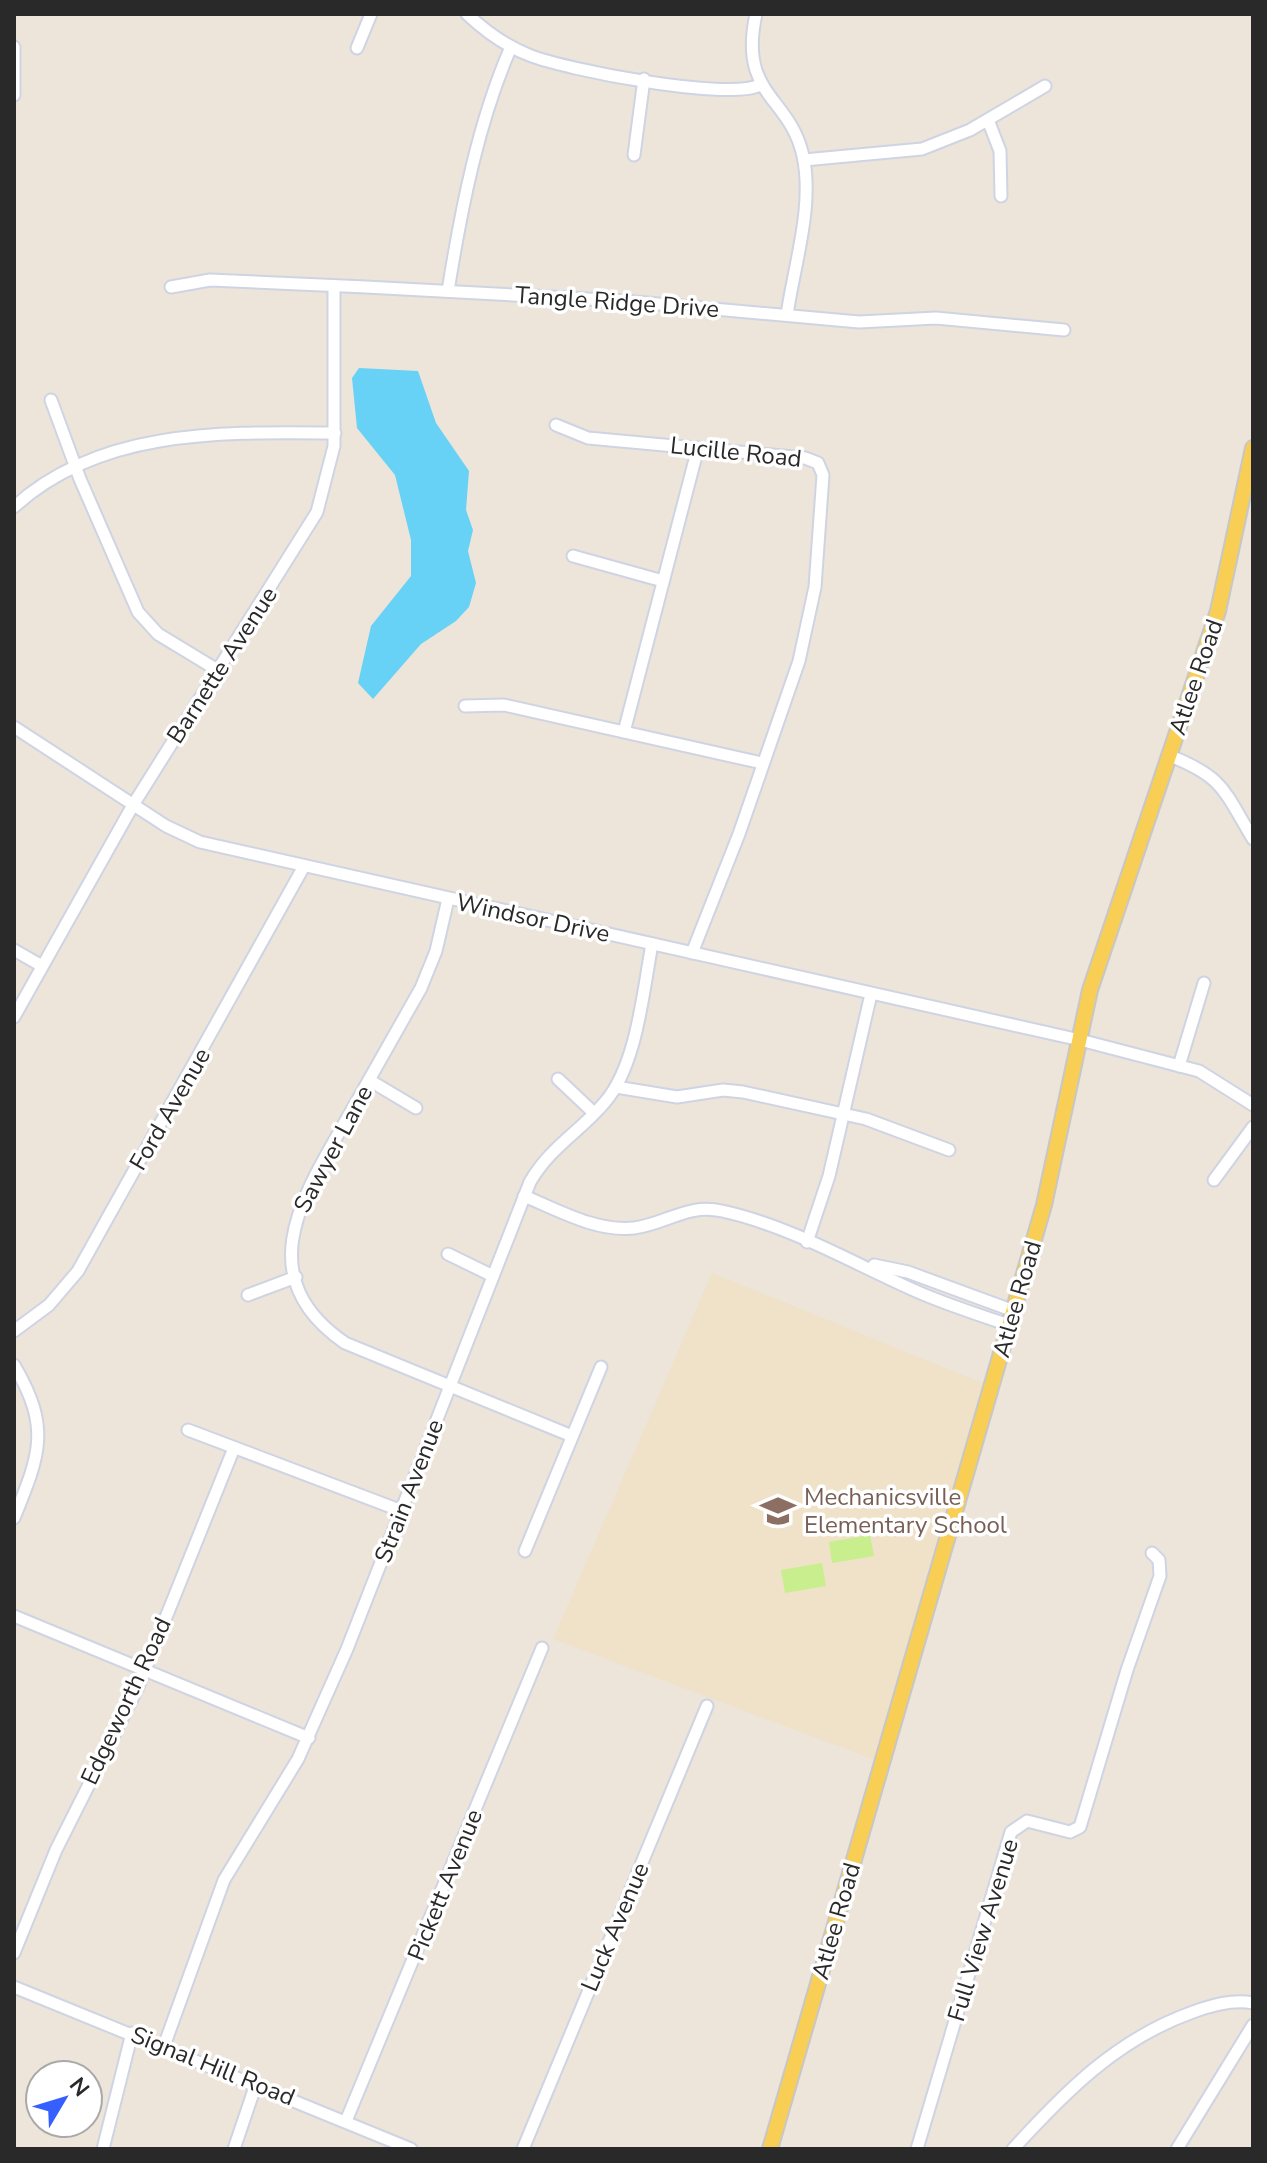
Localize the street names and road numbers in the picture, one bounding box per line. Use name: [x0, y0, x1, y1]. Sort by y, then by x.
street label: Tangle Ridge Drive: [514, 279, 720, 325]
street label: Lucille Road: [669, 429, 803, 475]
street label: Barnette Avenue: [159, 580, 285, 750]
street label: Atlee Road: [1161, 615, 1231, 739]
street label: Windsor Drive: [453, 886, 613, 950]
street label: Ford Avenue: [122, 1042, 218, 1176]
street label: Sawyer Lane: [286, 1080, 380, 1218]
street label: Atlee Road: [985, 1237, 1049, 1361]
street label: Strain Avenue: [367, 1415, 451, 1567]
street label: Edgeworth Road: [73, 1612, 179, 1790]
street label: Pickett Avenue: [400, 1805, 490, 1965]
street label: Full View Avenue: [940, 1835, 1026, 2025]
street label: Luck Avenue: [573, 1858, 657, 1996]
street label: Atlee Road: [804, 1859, 868, 1983]
street label: Signal Hill Road: [126, 2019, 300, 2113]

